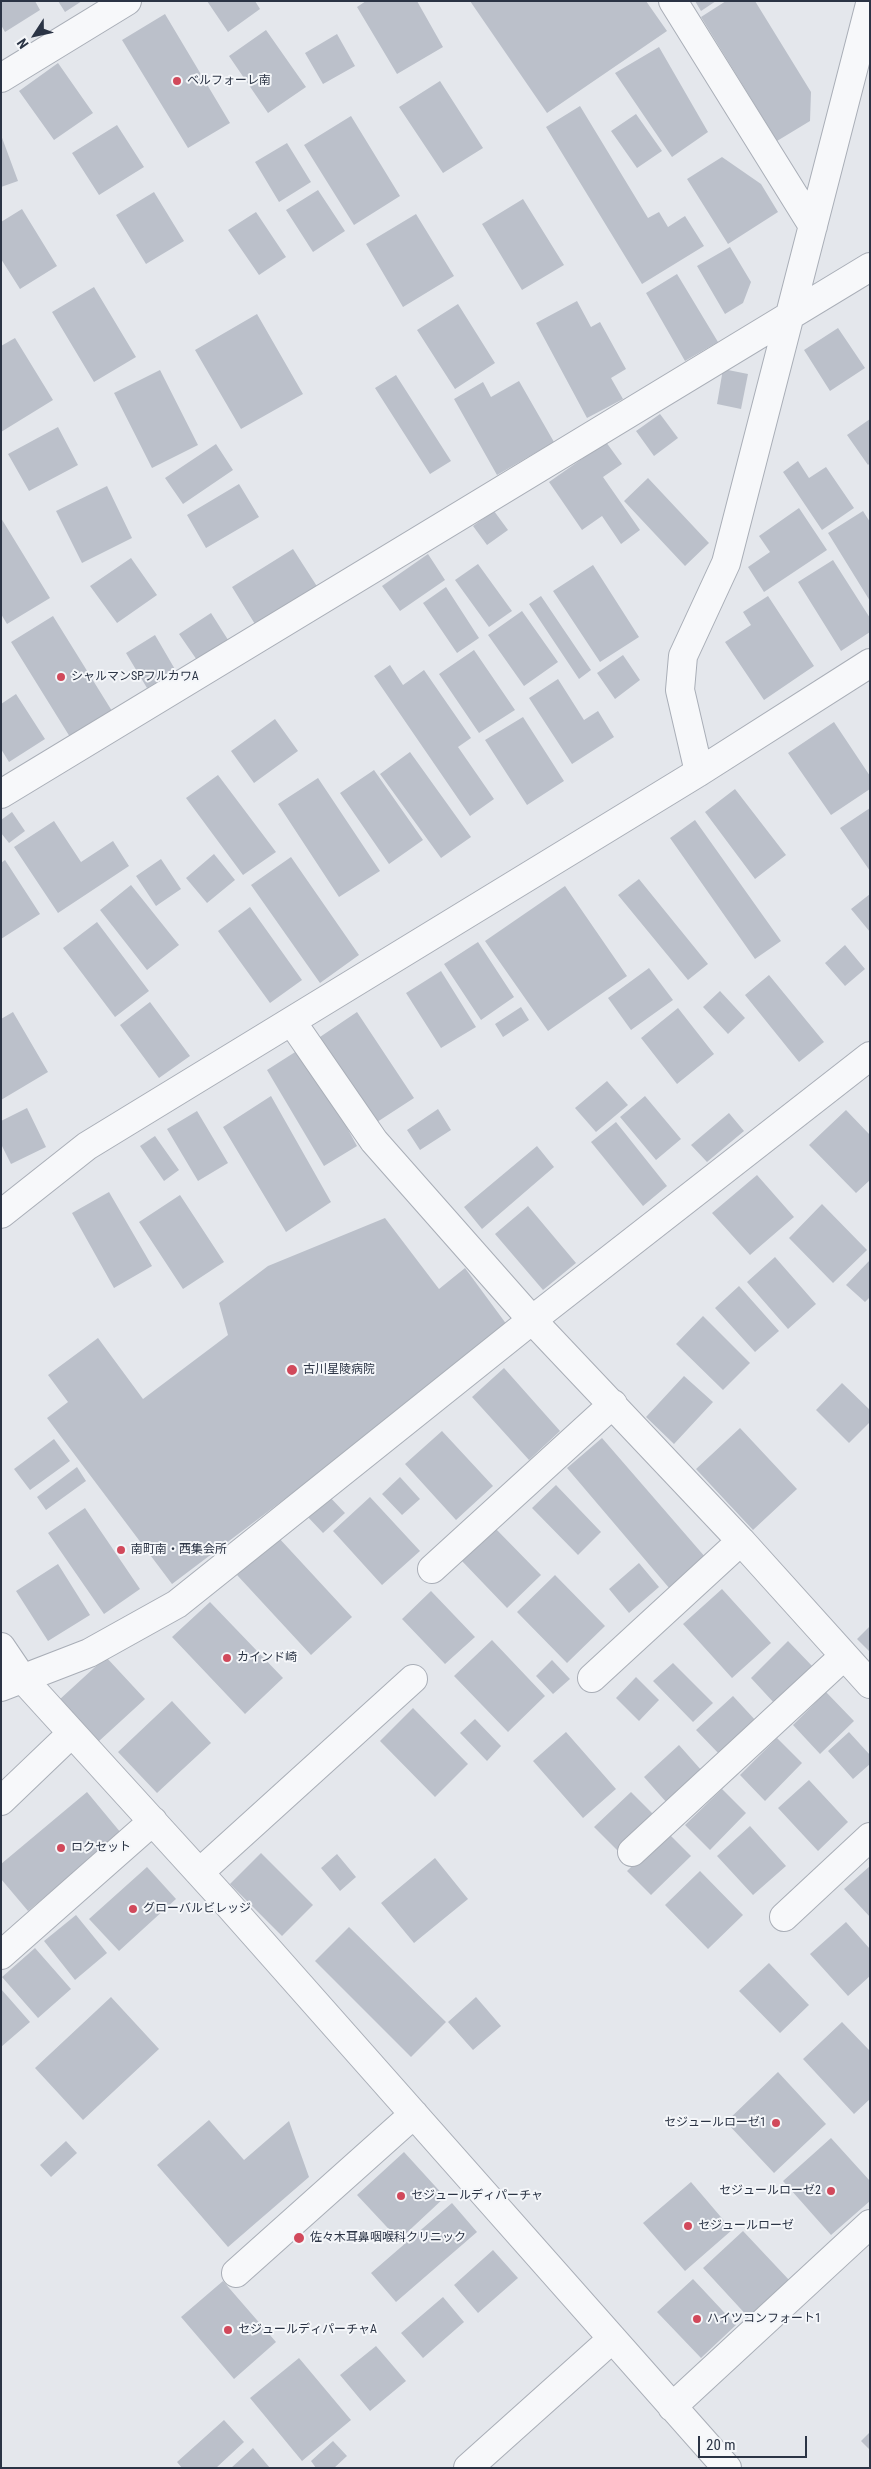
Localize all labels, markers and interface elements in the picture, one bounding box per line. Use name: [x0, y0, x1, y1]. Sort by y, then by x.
north arrow: [10, 10, 60, 60]
text: N: [14, 36, 32, 52]
place label: ベルフォーレ南: [187, 74, 271, 88]
marker: ベルフォーレ南: [171, 75, 183, 87]
place label: シャルマンSPフルカワA: [71, 670, 199, 684]
marker: シャルマンSPフルカワA: [55, 671, 67, 683]
marker: 古川星陵病院: [285, 1363, 299, 1377]
place label: 古川星陵病院: [303, 1363, 375, 1377]
place label: 南町南・西集会所: [131, 1543, 227, 1557]
marker: 南町南・西集会所: [115, 1544, 127, 1556]
place label: カインド崎: [237, 1651, 297, 1665]
marker: カインド崎: [221, 1652, 233, 1664]
place label: ロクセット: [71, 1841, 131, 1855]
marker: ロクセット: [55, 1842, 67, 1854]
place label: グローバルビレッジ: [143, 1902, 251, 1916]
marker: グローバルビレッジ: [127, 1903, 139, 1915]
place label: セジュールローゼ1: [664, 2116, 766, 2130]
marker: セジュールローゼ1: [770, 2117, 782, 2129]
place label: セジュールローゼ2: [719, 2184, 821, 2198]
marker: セジュールローゼ2: [825, 2185, 837, 2197]
place label: セジュールディパーチャ: [411, 2189, 543, 2203]
marker: セジュールディパーチャ: [395, 2190, 407, 2202]
place label: セジュールローゼ: [698, 2219, 794, 2233]
marker: セジュールローゼ: [682, 2220, 694, 2232]
marker: 佐々木耳鼻咽喉科クリニック: [292, 2231, 306, 2245]
place label: 佐々木耳鼻咽喉科クリニック: [310, 2231, 466, 2245]
place label: ハイツコンフォート1: [707, 2312, 821, 2326]
marker: ハイツコンフォート1: [691, 2313, 703, 2325]
place label: セジュールディパーチャA: [238, 2323, 377, 2337]
marker: セジュールディパーチャA: [222, 2324, 234, 2336]
scale bar: [701, 2426, 810, 2458]
text: 20 m: [706, 2436, 736, 2454]

